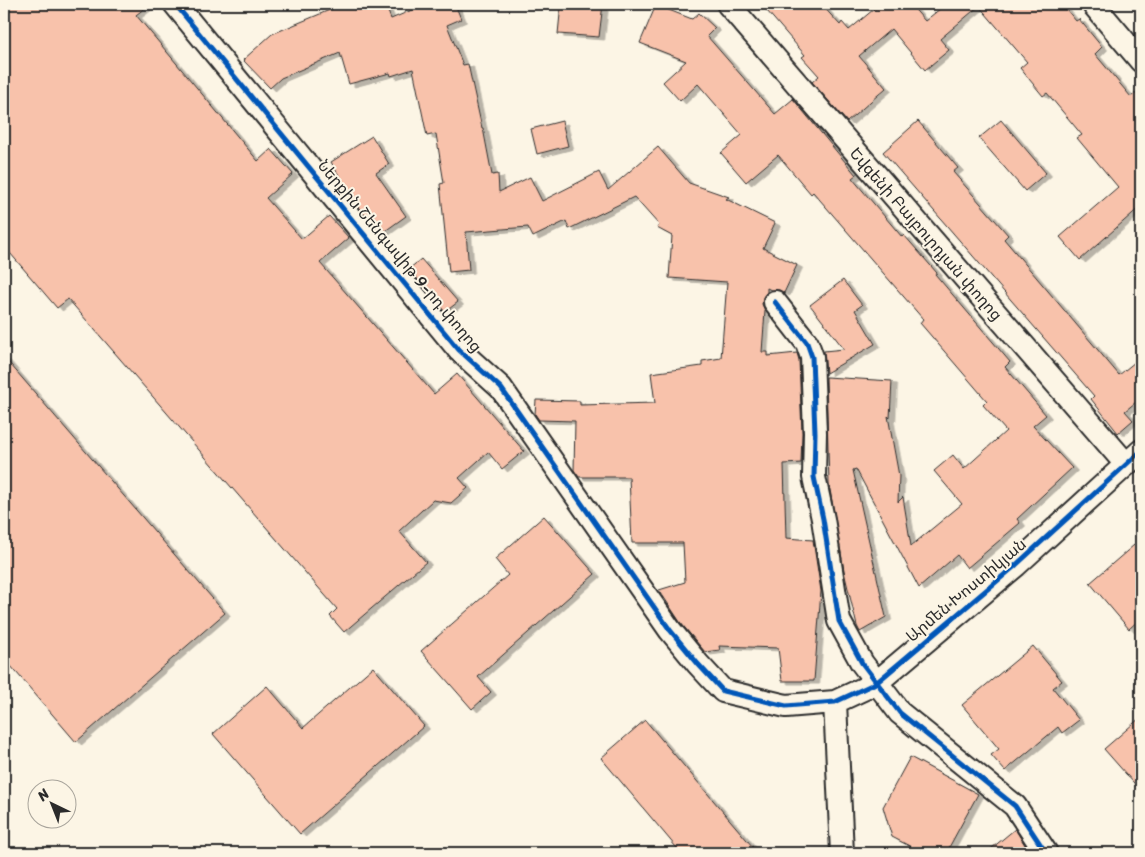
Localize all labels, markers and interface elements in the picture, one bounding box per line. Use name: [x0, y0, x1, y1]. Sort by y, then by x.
street label: Եվգենի Բայբուրդյան փողոց: [842, 140, 1010, 328]
street label: Ներքին Շենգավիթ 9-րդ փողոց: [310, 153, 490, 359]
street label: Արմեն Խոստիկյան: [899, 530, 1033, 650]
north arrow: [28, 780, 78, 830]
text: N: [31, 782, 56, 808]

